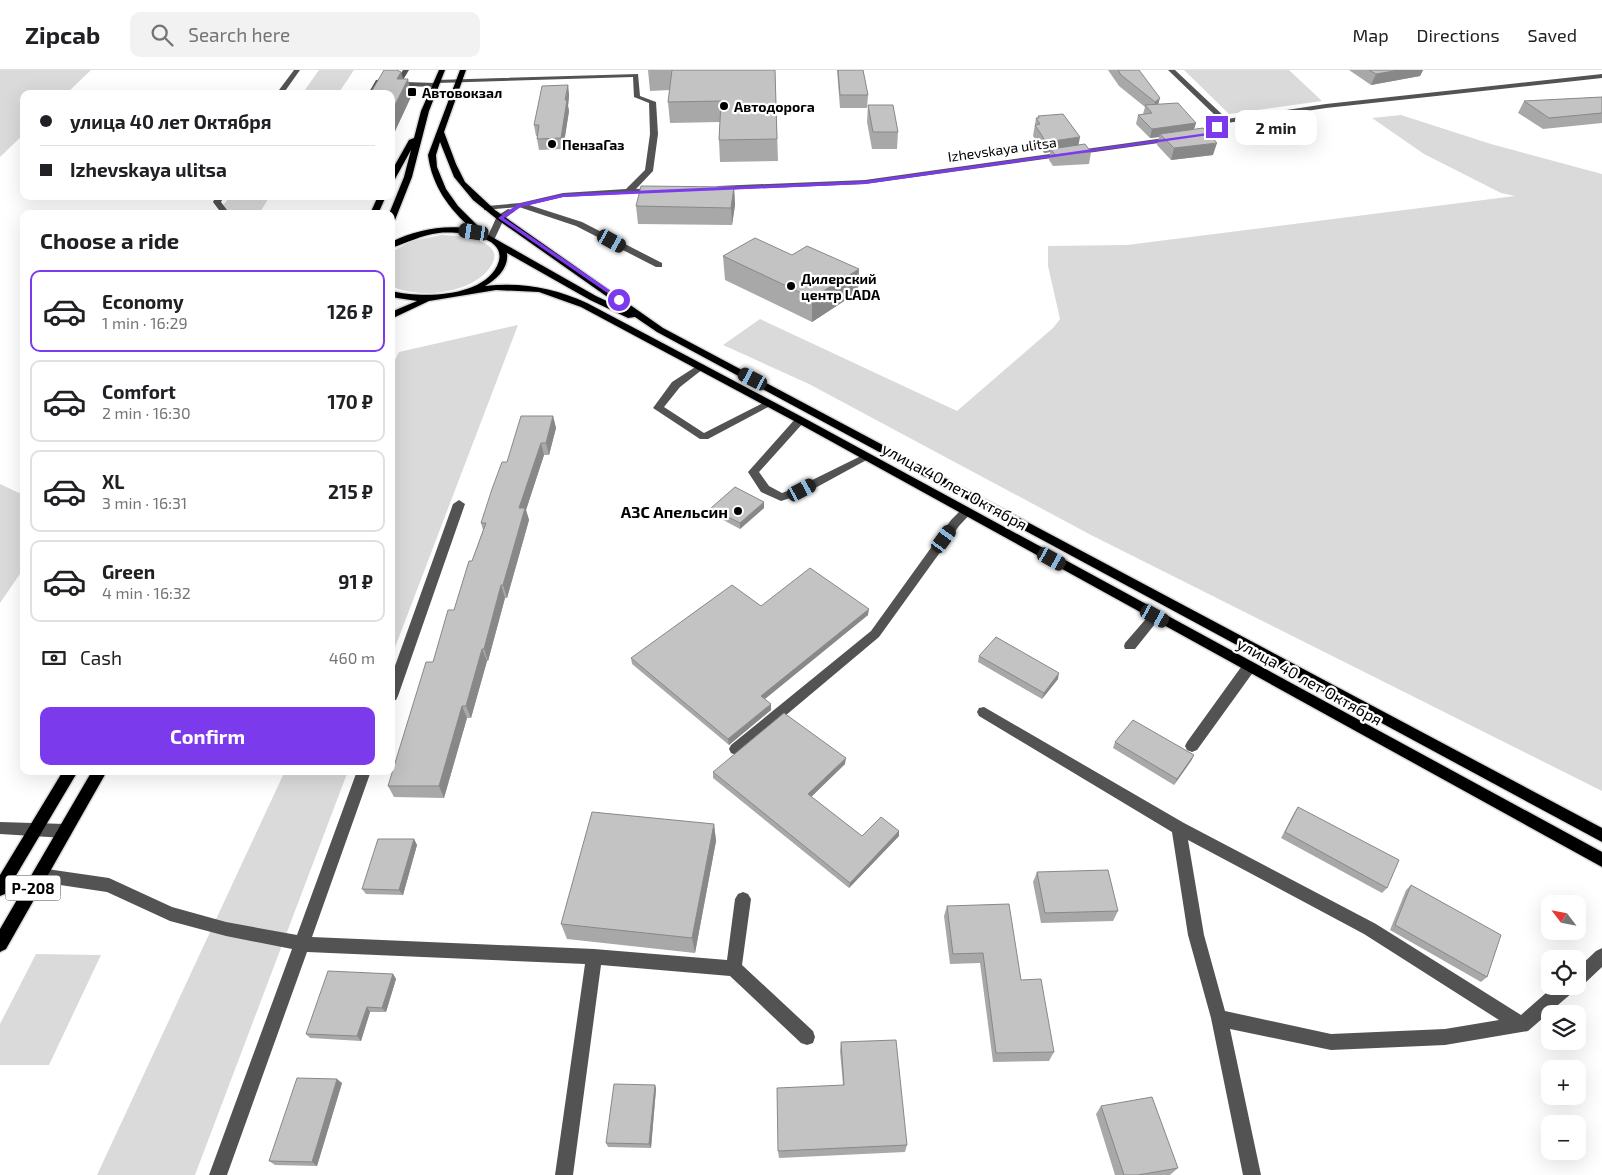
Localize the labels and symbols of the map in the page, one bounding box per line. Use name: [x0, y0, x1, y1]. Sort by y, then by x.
place label: Автовокзал: [422, 84, 502, 101]
marker: Автовокзал: [406, 86, 418, 98]
place label: Автодорога: [734, 98, 815, 115]
marker: Автодорога: [718, 100, 730, 112]
callout: 2 min: [1234, 110, 1317, 144]
route end: [1206, 116, 1228, 138]
street label: Izhevskaya ulitsa: [947, 133, 1057, 165]
place label: ПензаГаз: [562, 136, 625, 153]
marker: ПензаГаз: [546, 138, 558, 150]
car: [458, 222, 489, 242]
car: [595, 227, 628, 255]
place label: Дилерский центр LADA: [801, 270, 881, 303]
marker: Дилерский центр LADA: [785, 280, 797, 292]
route start: [608, 289, 630, 311]
car: [736, 366, 769, 392]
street label: улица 40 лет Октября: [879, 438, 1031, 535]
car: [785, 476, 818, 504]
place label: АЗС Апельсин: [621, 502, 728, 521]
marker: АЗС Апельсин: [732, 505, 744, 517]
car: [929, 522, 958, 556]
car: [1035, 545, 1068, 573]
car: [1138, 602, 1171, 630]
street label: улица 40 лет Октября: [1234, 633, 1386, 730]
road number: Р-208: [5, 876, 60, 900]
north arrow: [1541, 895, 1586, 940]

